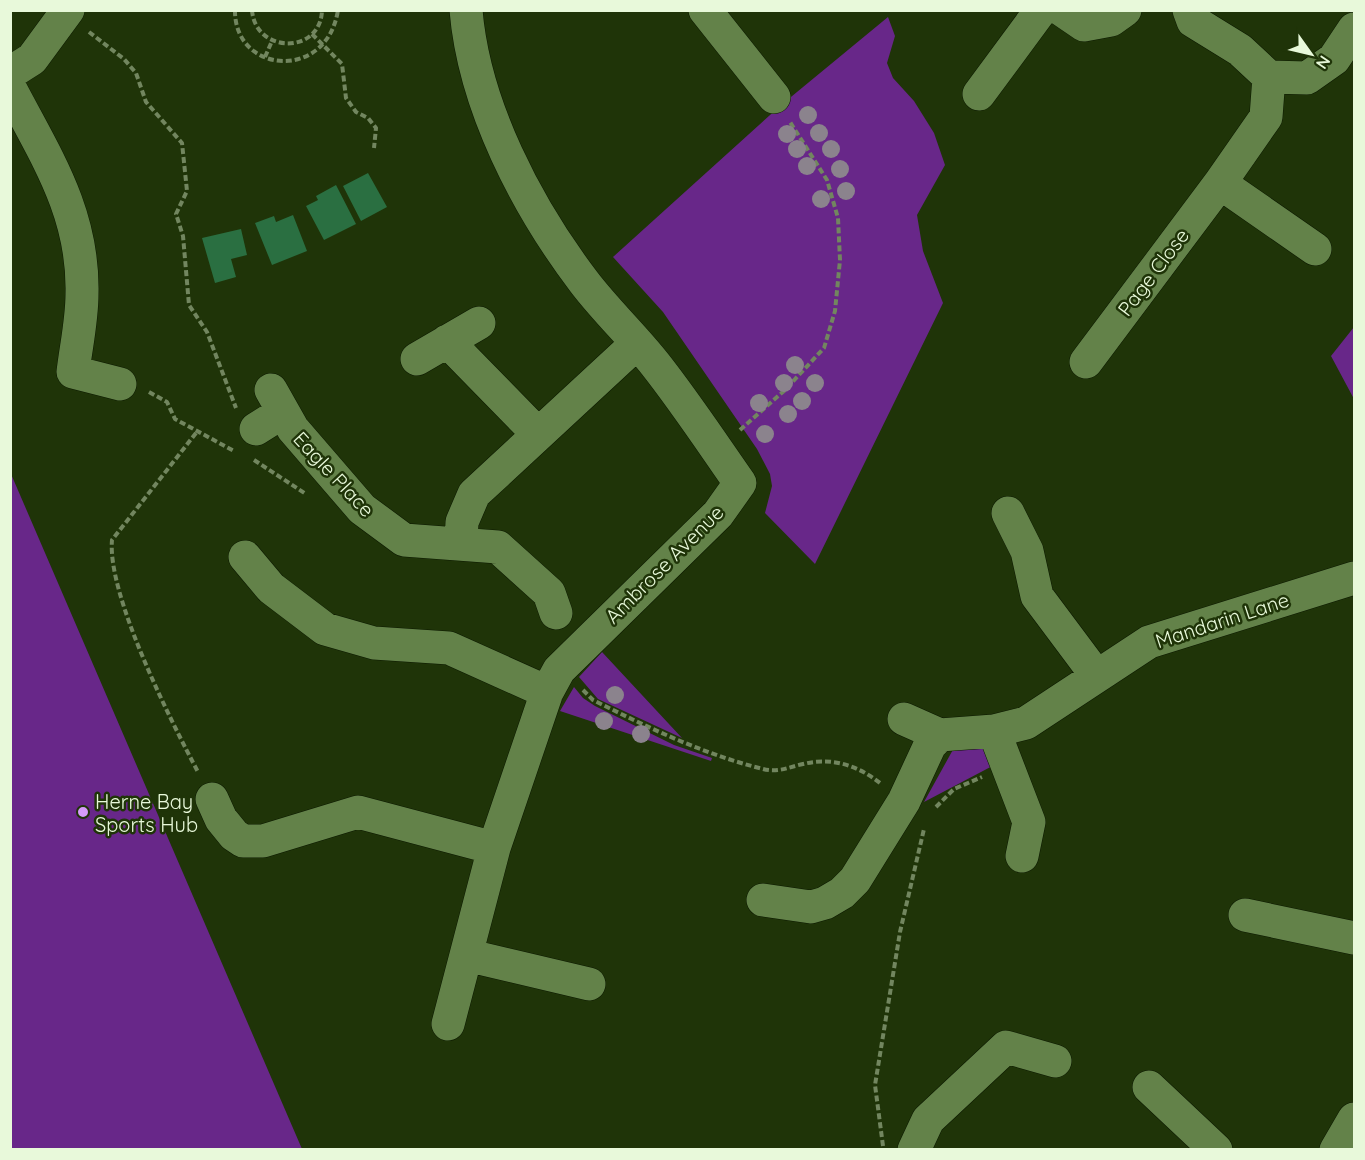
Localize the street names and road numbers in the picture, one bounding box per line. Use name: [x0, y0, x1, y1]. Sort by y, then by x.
street label: Page Close: [1112, 223, 1194, 321]
street label: Eagle Place: [288, 426, 380, 522]
street label: Ambrose Avenue: [600, 500, 728, 628]
street label: Mandarin Lane: [1152, 587, 1292, 653]

